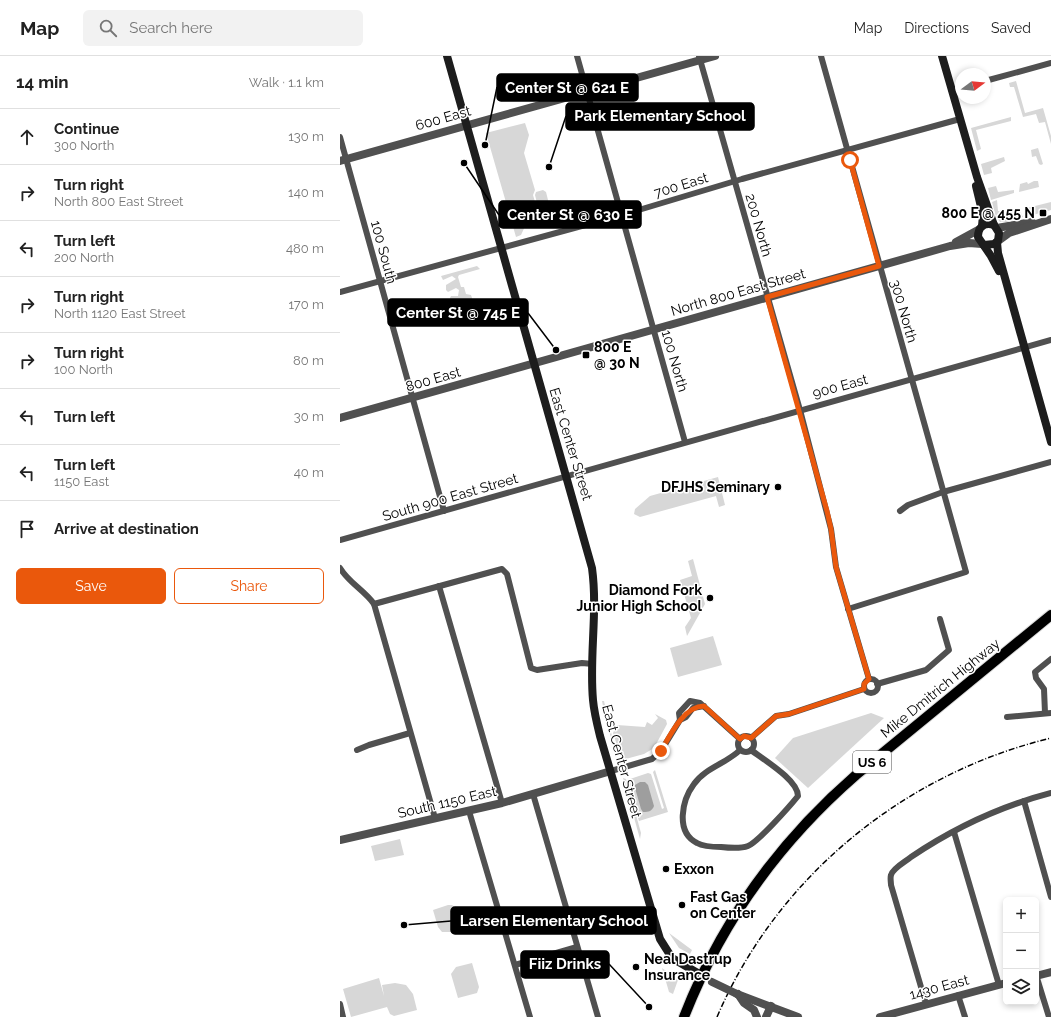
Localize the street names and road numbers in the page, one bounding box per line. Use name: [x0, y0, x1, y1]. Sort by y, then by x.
street label: 600 East: [414, 102, 473, 134]
street label: 700 East: [652, 169, 710, 201]
street label: 200 North: [742, 192, 776, 258]
street label: 100 South: [368, 219, 400, 285]
street label: North 800 East Street: [669, 265, 807, 319]
street label: 300 North: [887, 278, 921, 344]
street label: 100 North: [659, 328, 691, 394]
street label: 800 East: [404, 363, 463, 394]
street label: 900 East: [811, 371, 870, 401]
street label: East Center Street: [546, 386, 596, 502]
street label: South 900 East Street: [380, 470, 520, 524]
street label: Mike Dmitrich Highway: [877, 635, 1003, 741]
street label: East Center Street: [599, 703, 645, 820]
road number: US 6: [853, 751, 891, 773]
street label: South 1150 East: [396, 783, 498, 821]
street label: 1430 East: [908, 971, 971, 1003]

